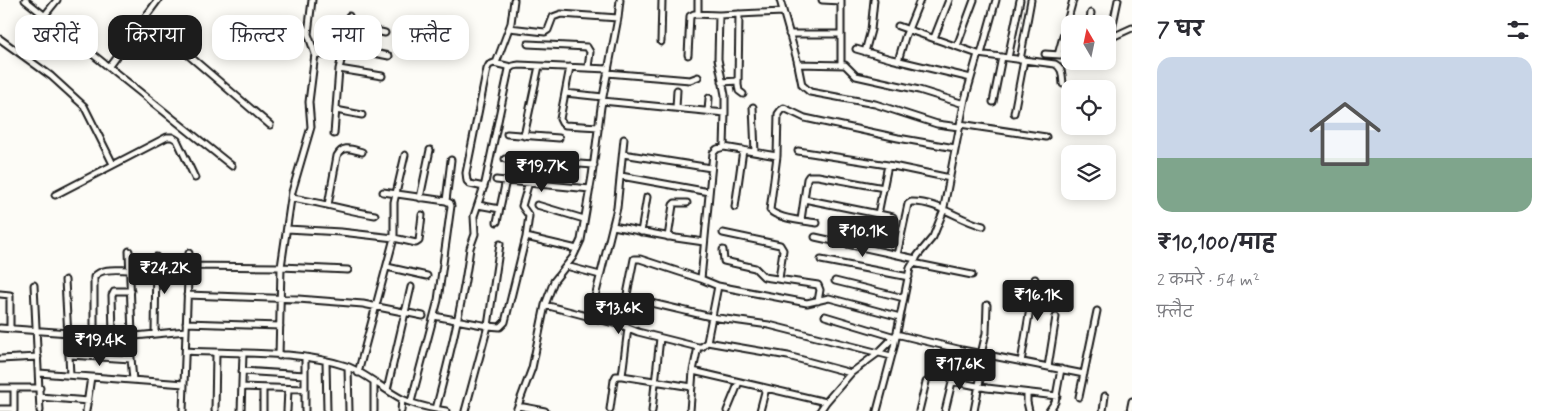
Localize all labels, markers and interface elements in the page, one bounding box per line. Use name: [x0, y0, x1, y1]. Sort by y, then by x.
chip: खरीदें: [15, 15, 98, 60]
chip: किराया: [108, 15, 202, 60]
chip: फ़िल्टर: [212, 15, 304, 60]
chip: नया: [314, 15, 382, 60]
chip: फ़्लैट: [392, 15, 469, 60]
north arrow: [1061, 15, 1116, 70]
map controls: [1061, 15, 1116, 200]
text: 7 घर: [1157, 16, 1203, 44]
icon: filters: [1504, 16, 1532, 44]
button: locate: [1061, 80, 1116, 135]
icon: home: [1300, 89, 1390, 179]
button: layers: [1061, 145, 1116, 200]
pin: ₹19.7K: [501, 150, 583, 193]
text: ₹19.7K: [516, 156, 568, 177]
pin: ₹10.1K: [822, 216, 904, 258]
text: ₹10.1K: [838, 221, 888, 242]
text: ₹10,100/माह: [1157, 229, 1275, 257]
pin: ₹24.2K: [124, 252, 206, 295]
text: ₹24.2K: [140, 258, 190, 279]
text: 2 कमरे · 54 m²: [1157, 270, 1260, 291]
pin: ₹16.1K: [997, 280, 1079, 322]
text: ₹16.1K: [1014, 285, 1062, 306]
pin: ₹13.6K: [578, 292, 660, 335]
text: ₹13.6K: [595, 298, 643, 319]
text: फ़्लैट: [1157, 302, 1193, 323]
pin: ₹19.4K: [59, 324, 141, 367]
text: ₹19.4K: [74, 330, 126, 351]
pin: ₹17.6K: [919, 348, 1001, 391]
text: ₹17.6K: [936, 354, 984, 375]

